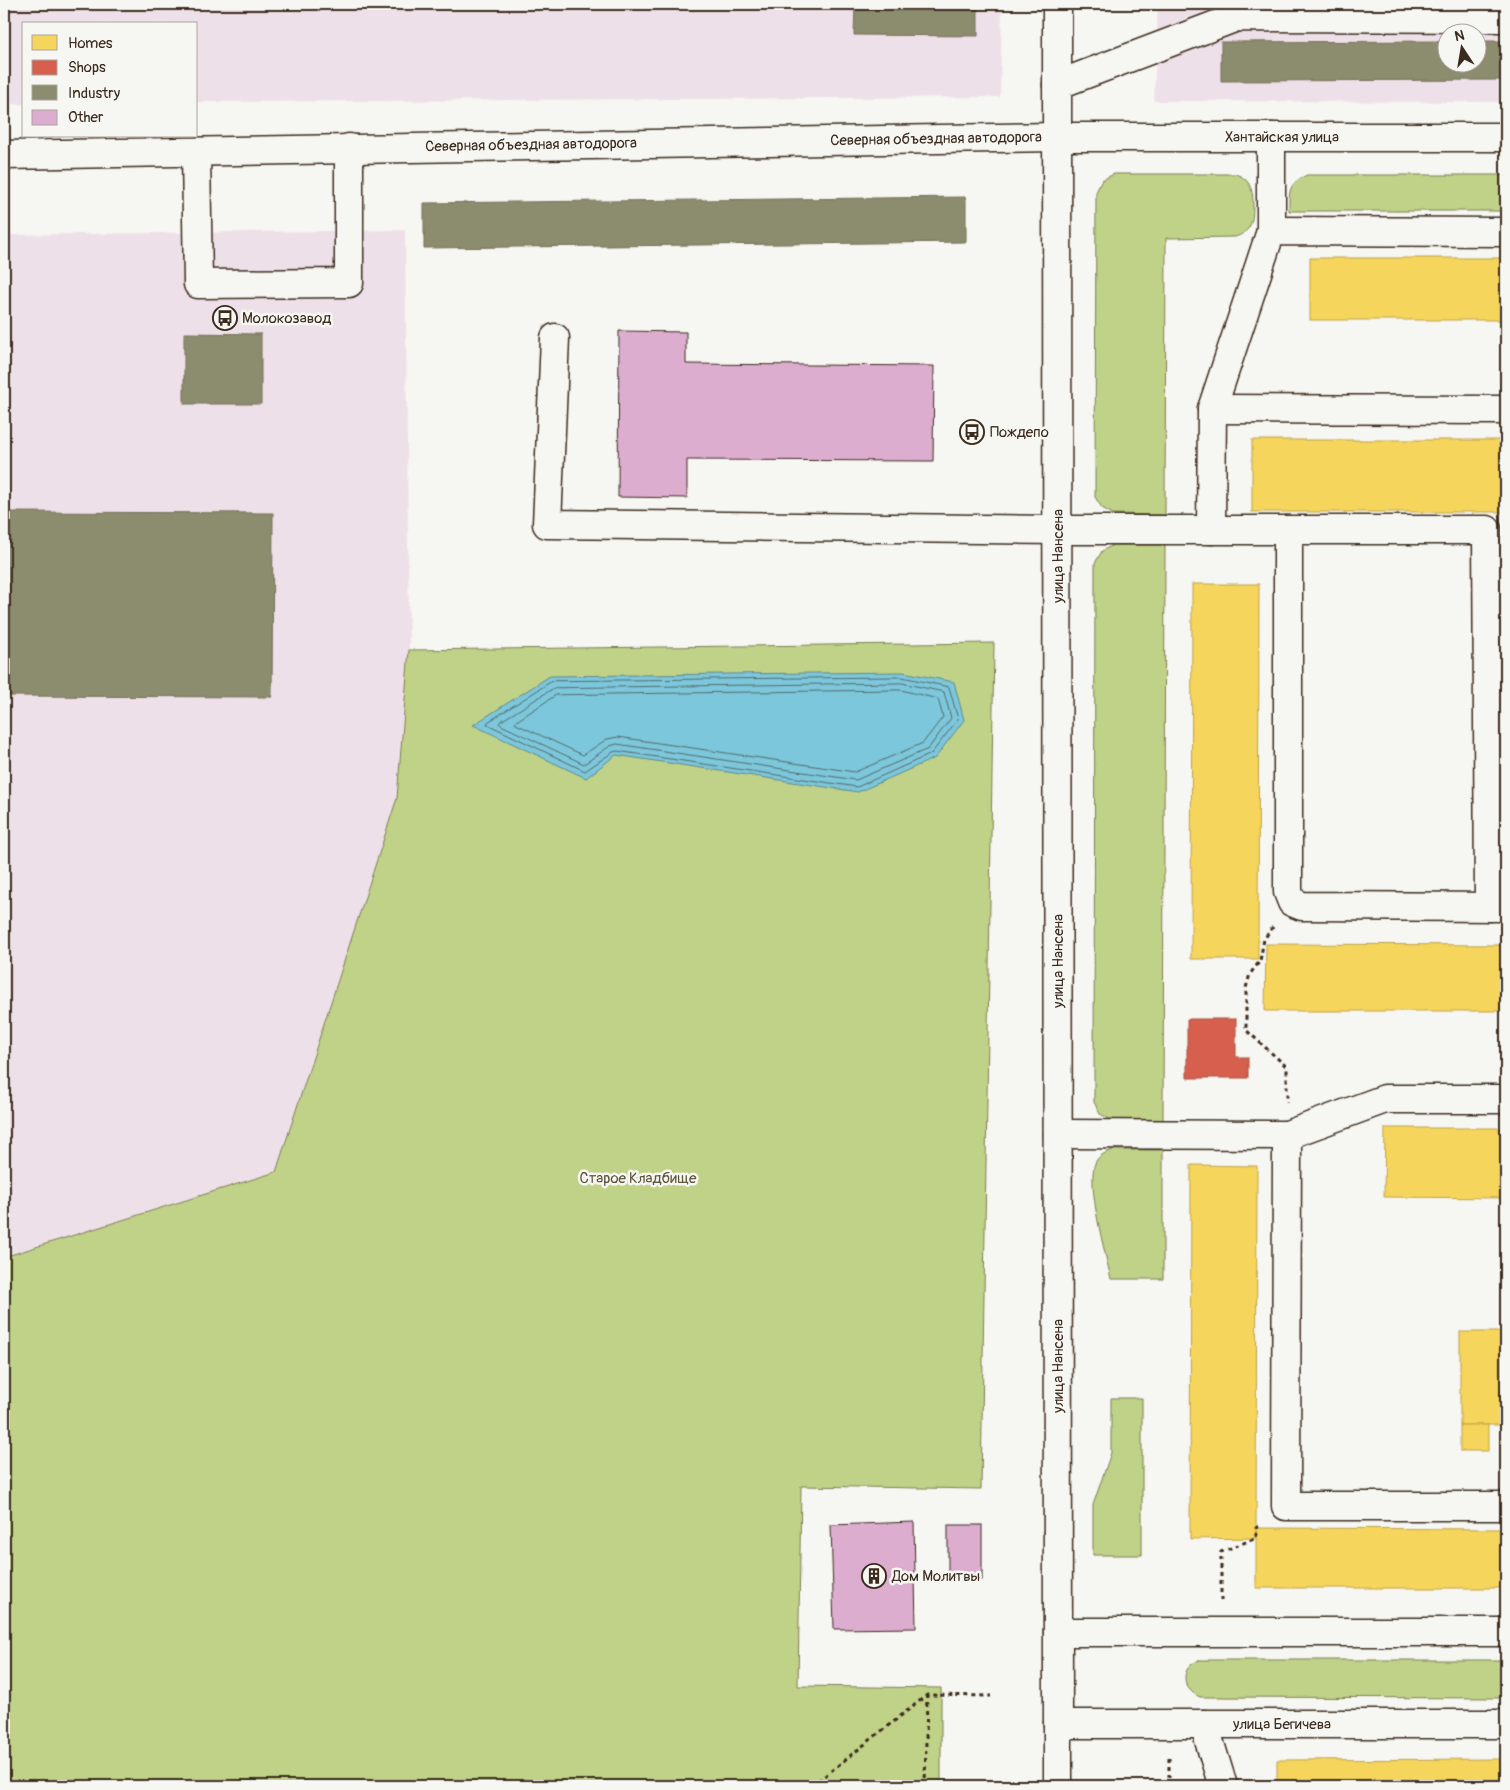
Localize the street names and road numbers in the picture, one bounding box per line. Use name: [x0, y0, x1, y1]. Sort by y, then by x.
street label: Северная объездная автодорога: [830, 128, 1042, 150]
street label: Хантайская улица: [1225, 128, 1339, 147]
street label: Северная объездная автодорога: [425, 134, 637, 156]
street label: улица Нансена: [1049, 509, 1068, 604]
street label: улица Нансена: [1049, 914, 1068, 1009]
street label: улица Нансена: [1049, 1319, 1068, 1414]
street label: улица Бегичева: [1232, 1715, 1331, 1734]

